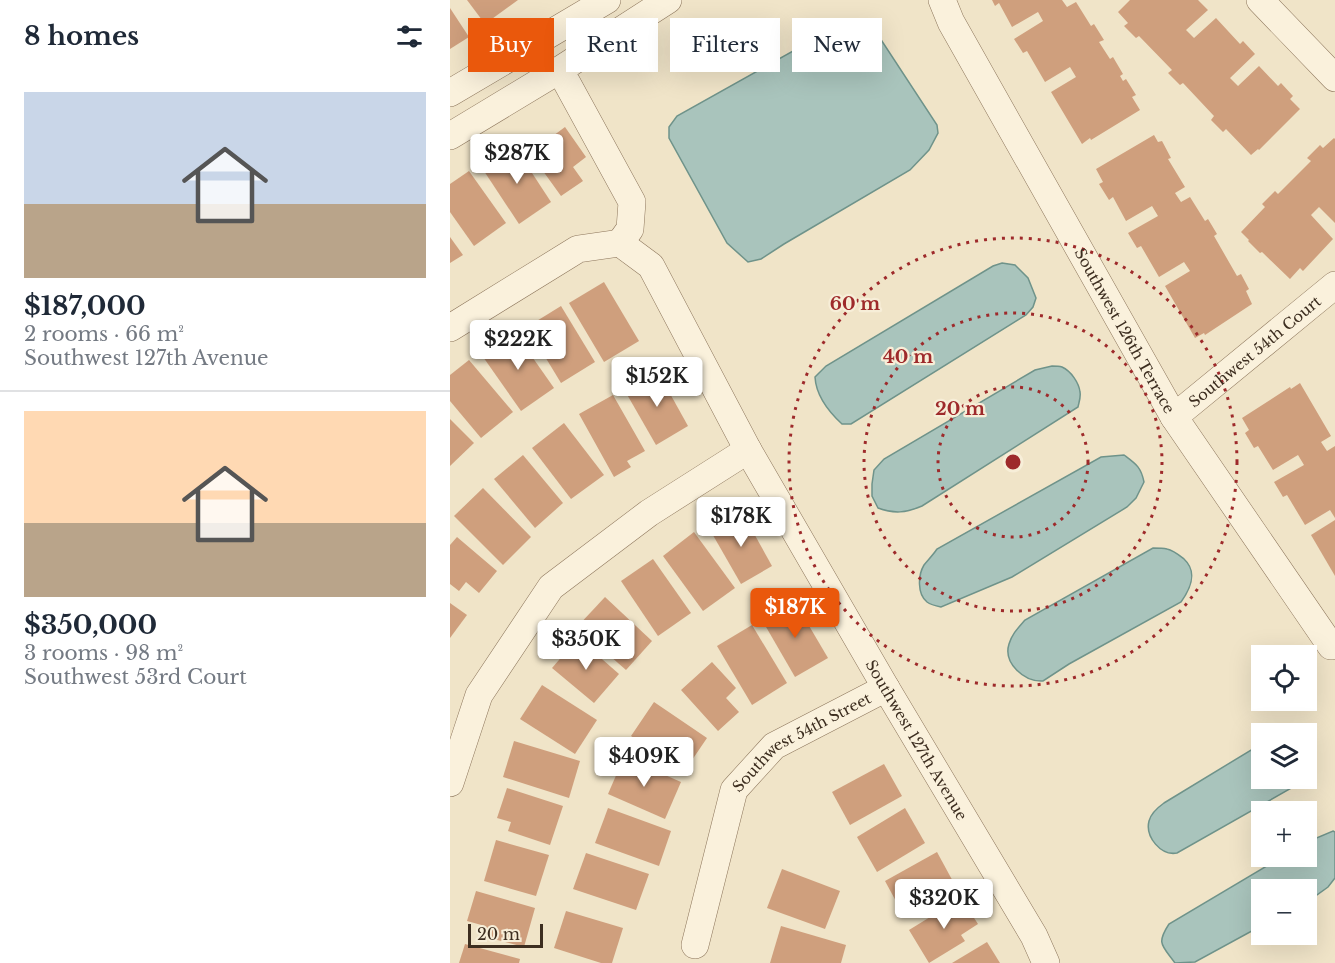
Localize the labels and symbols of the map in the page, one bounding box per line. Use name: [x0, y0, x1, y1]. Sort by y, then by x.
pin: $287K: [475, 134, 559, 185]
street label: Southwest 126th Terrace: [1071, 244, 1179, 417]
street label: Southwest 54th Court: [1184, 291, 1325, 411]
text: 60 m: [830, 293, 880, 315]
pin: $222K: [476, 320, 560, 371]
text: 40 m: [883, 346, 933, 368]
pin: $152K: [615, 357, 699, 408]
text: 20 m: [935, 398, 985, 420]
centre of rings: [1003, 452, 1023, 472]
pin: $178K: [699, 497, 783, 548]
pin: $187K: [753, 588, 837, 639]
pin: $350K: [544, 620, 628, 671]
street label: Southwest 127th Avenue: [862, 656, 972, 823]
street label: Southwest 54th Street: [728, 688, 874, 796]
pin: $409K: [602, 737, 686, 788]
pin: $320K: [902, 879, 986, 930]
scale bar: [468, 921, 543, 948]

